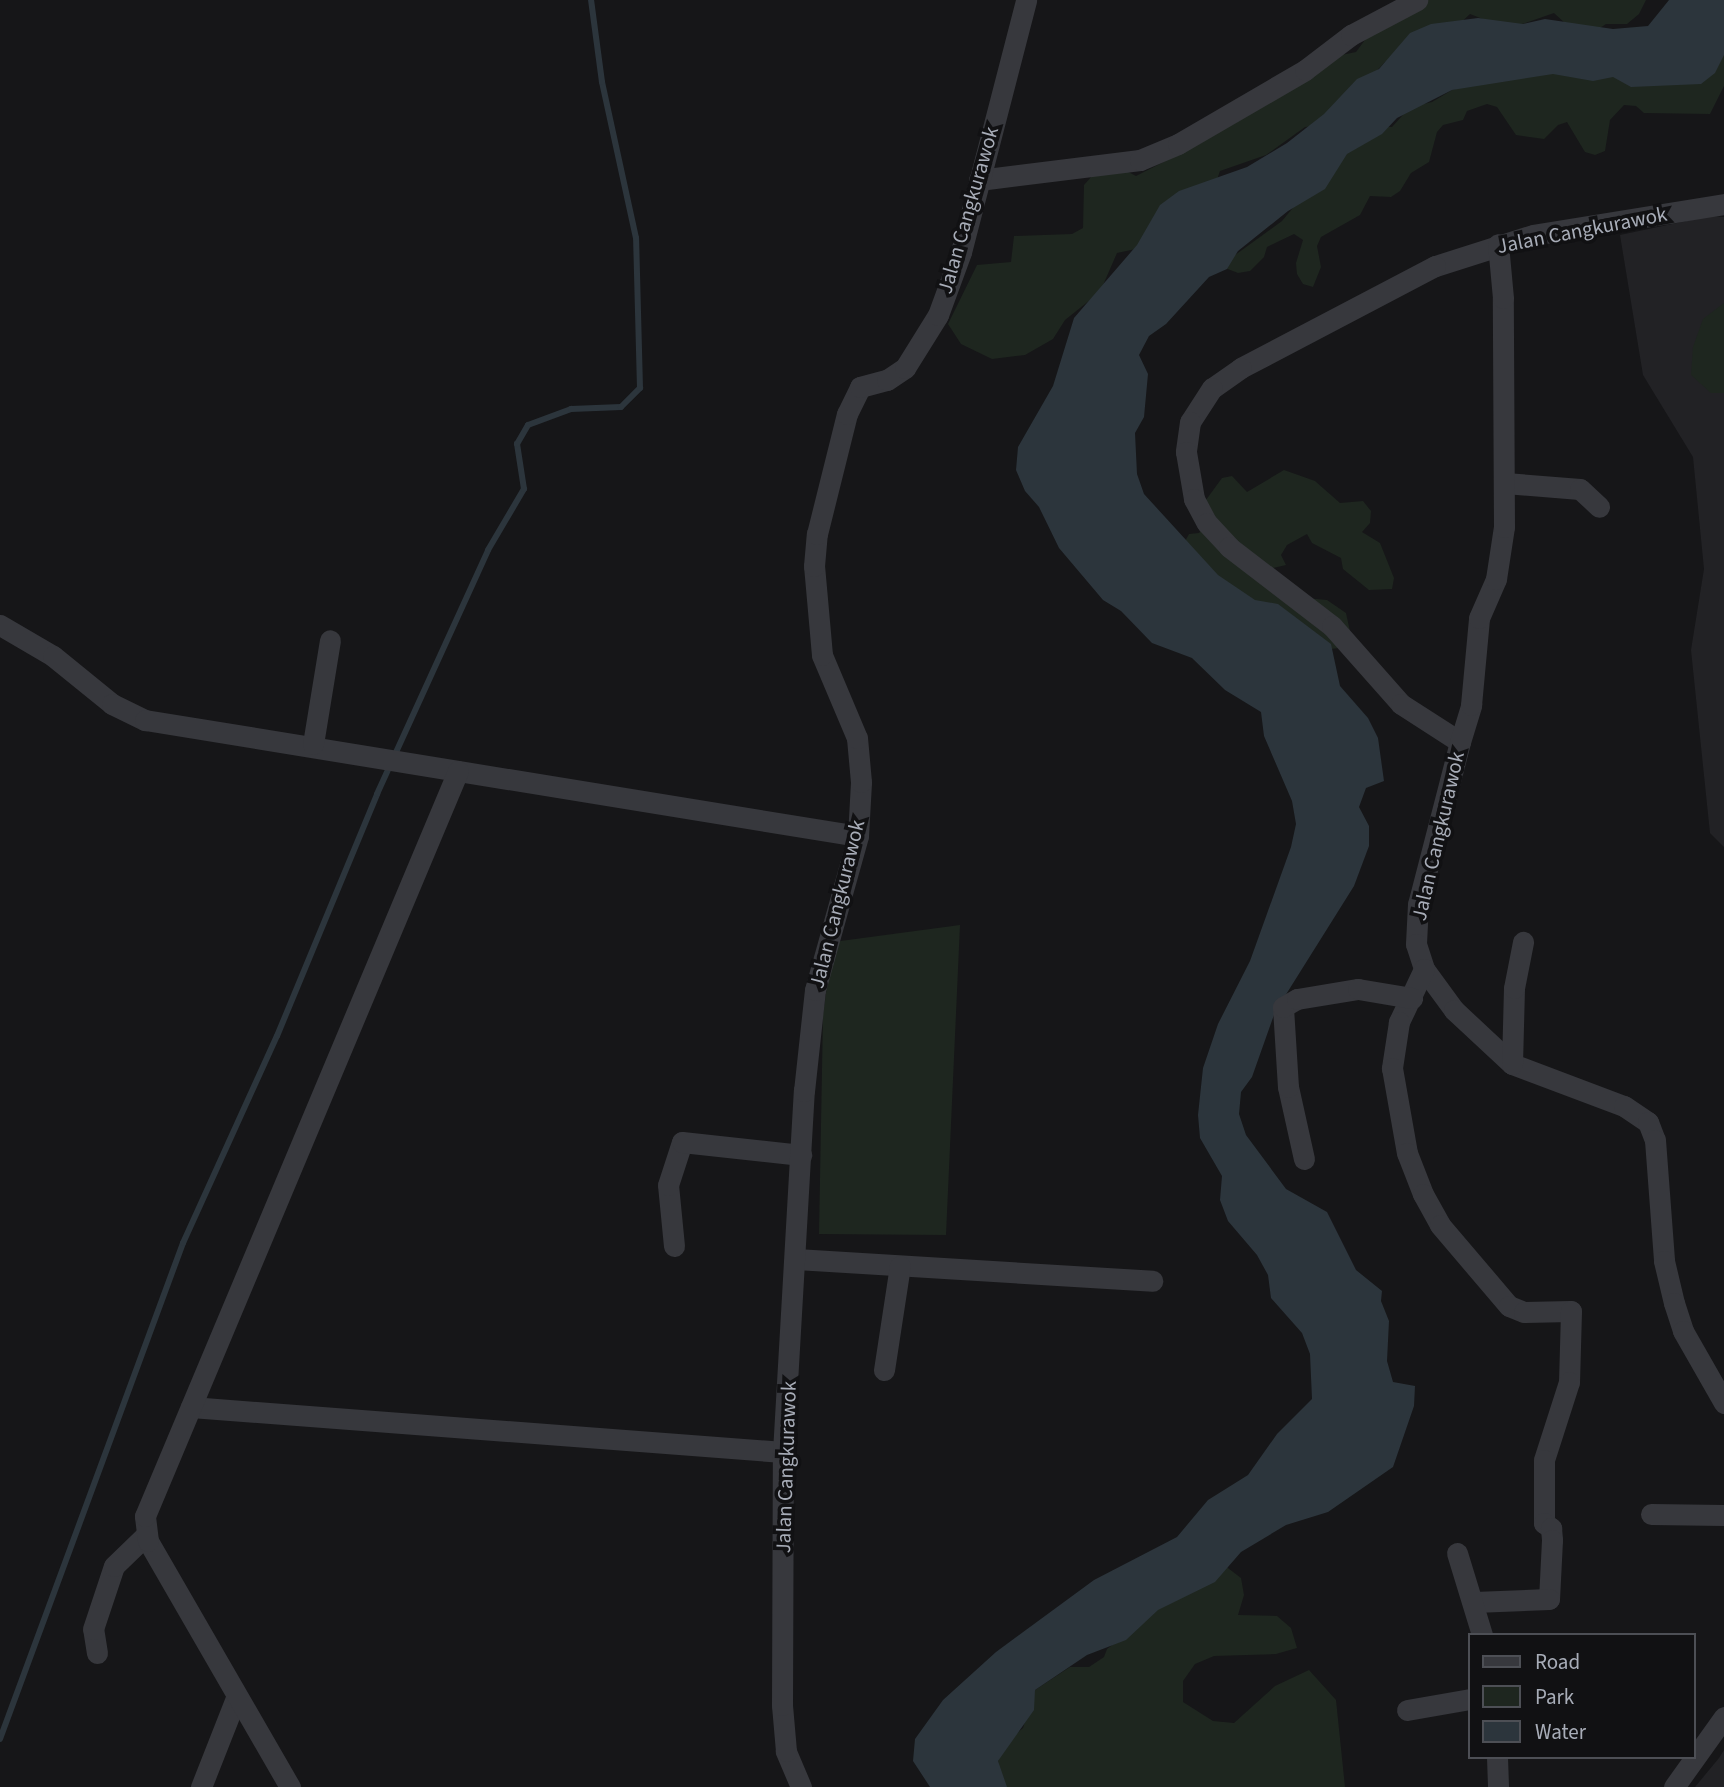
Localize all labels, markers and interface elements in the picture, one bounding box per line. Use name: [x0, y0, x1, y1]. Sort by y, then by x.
street label: Jalan Cangkurawok: [932, 124, 1004, 296]
street label: Jalan Cangkurawok: [1495, 201, 1669, 259]
street label: Jalan Cangkurawok: [1406, 749, 1470, 923]
street label: Jalan Cangkurawok: [804, 817, 870, 991]
street label: Jalan Cangkurawok: [770, 1380, 802, 1554]
legend: [1468, 1633, 1696, 1759]
text: Road: [1535, 1647, 1580, 1677]
text: Park: [1535, 1682, 1574, 1712]
text: Water: [1535, 1717, 1586, 1747]

